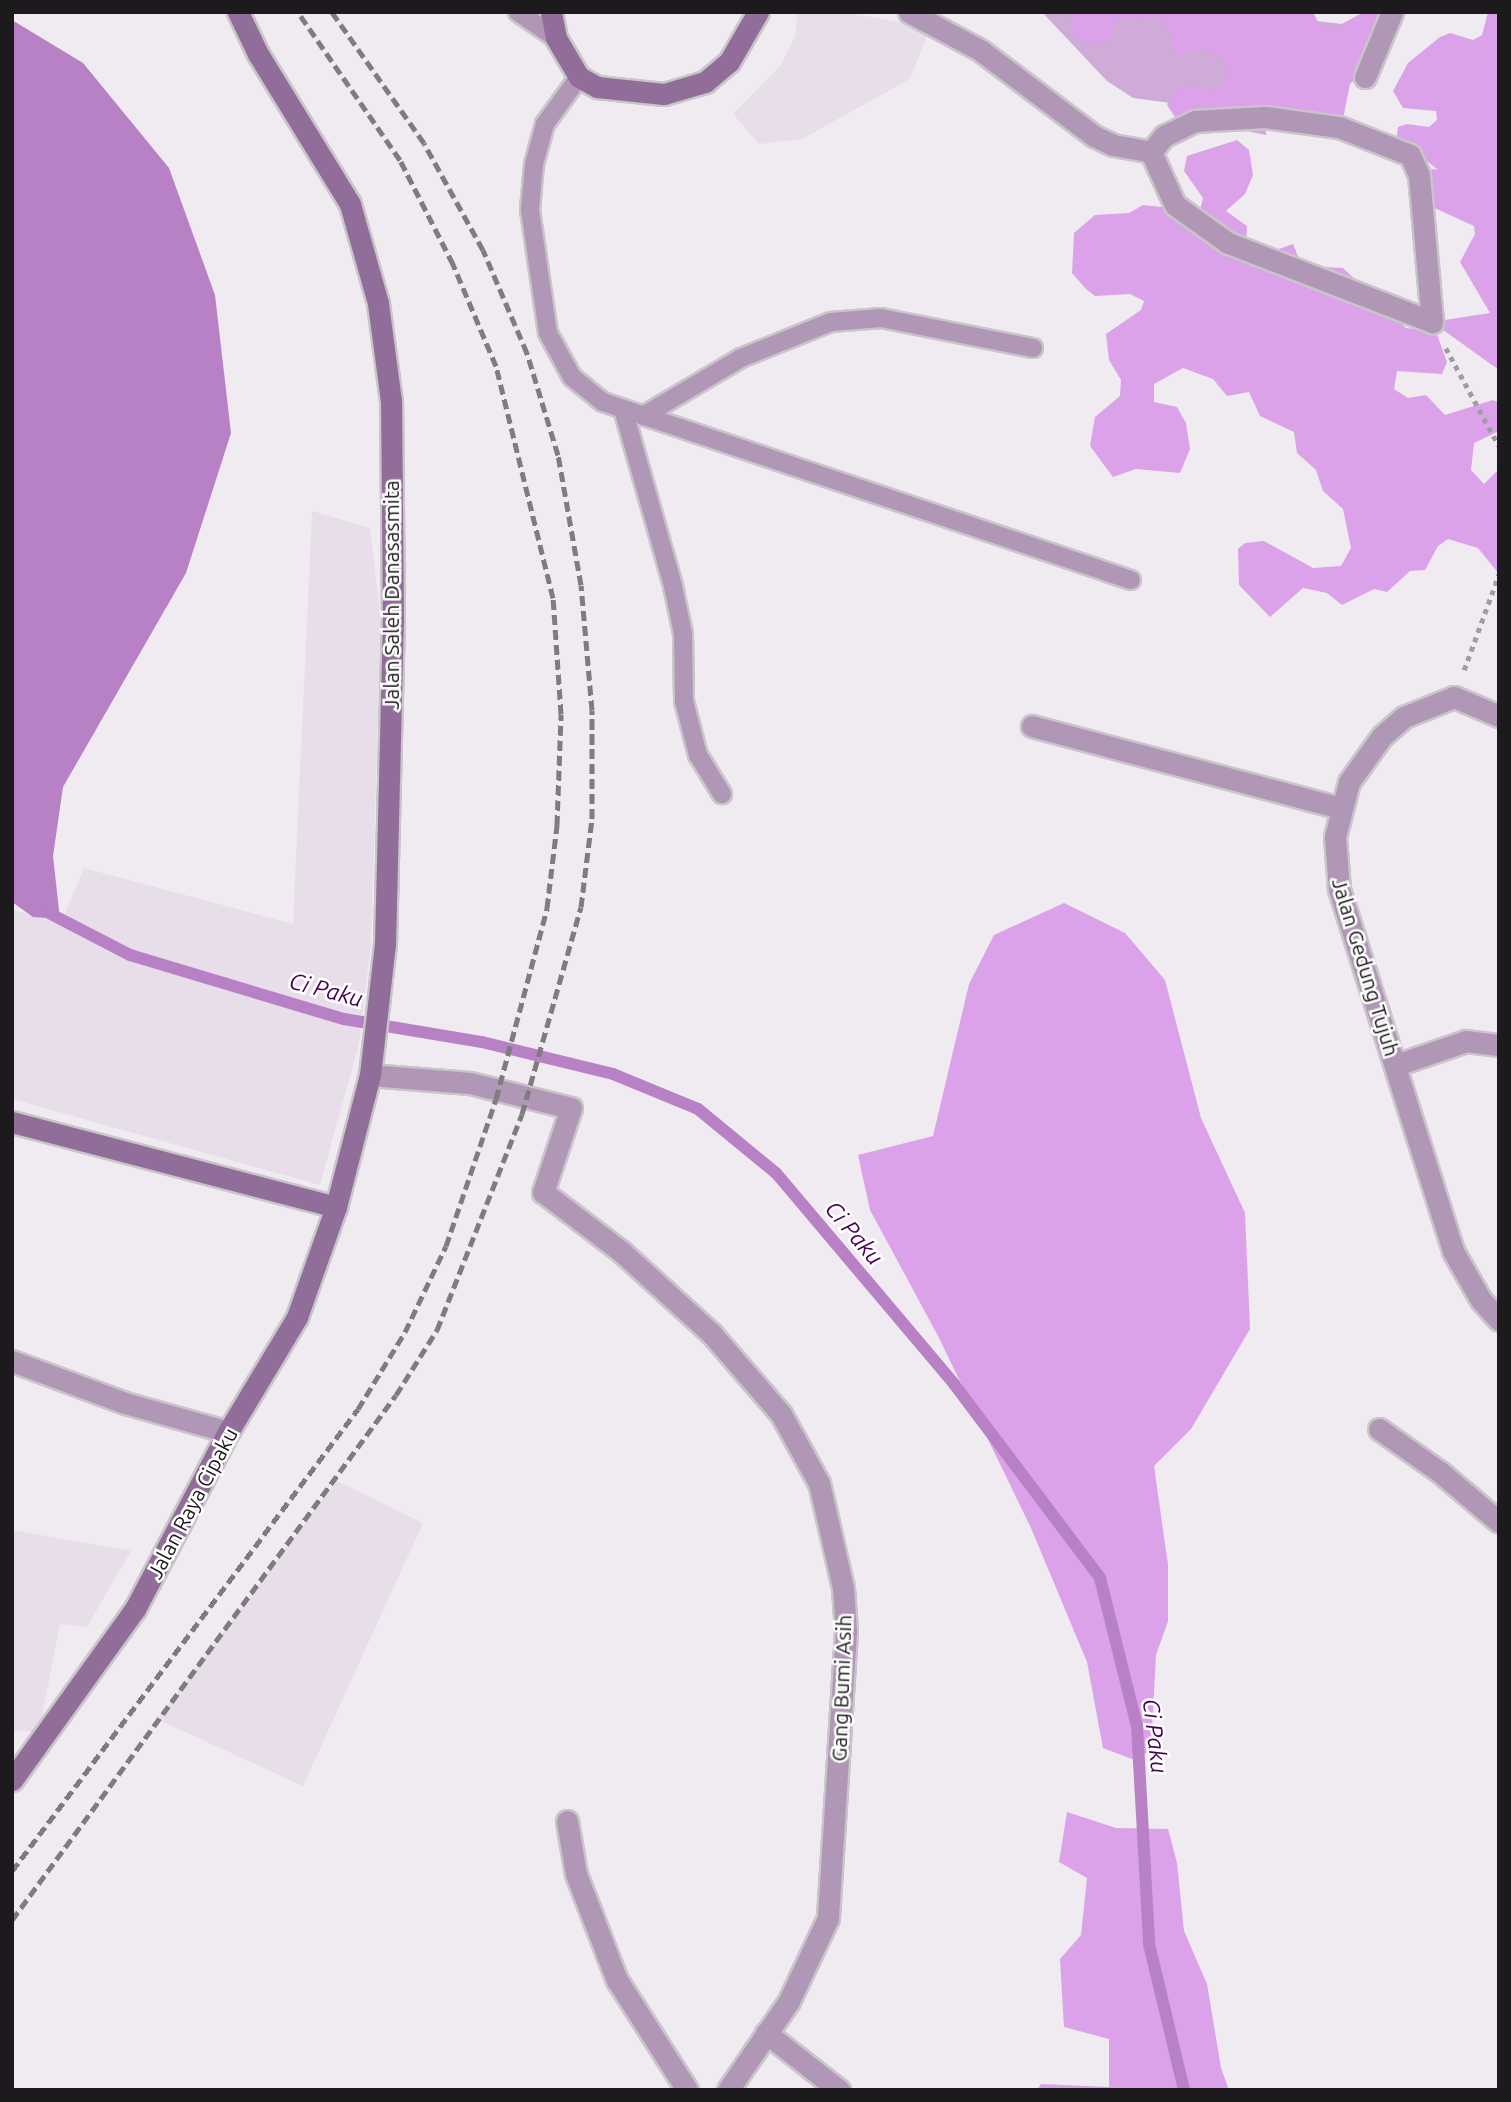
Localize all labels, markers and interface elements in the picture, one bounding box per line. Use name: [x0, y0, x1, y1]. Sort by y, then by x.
street label: Jalan Saleh Danasasmita: [378, 480, 404, 710]
street label: Jalan Gedung Tujuh: [1327, 875, 1405, 1059]
water label: Ci Paku: [286, 967, 366, 1013]
water label: Ci Paku: [819, 1195, 889, 1271]
street label: Jalan Raya Cipaku: [142, 1423, 242, 1583]
street label: Gang Bumi Asih: [826, 1614, 856, 1762]
water label: Ci Paku: [1137, 1697, 1173, 1775]

